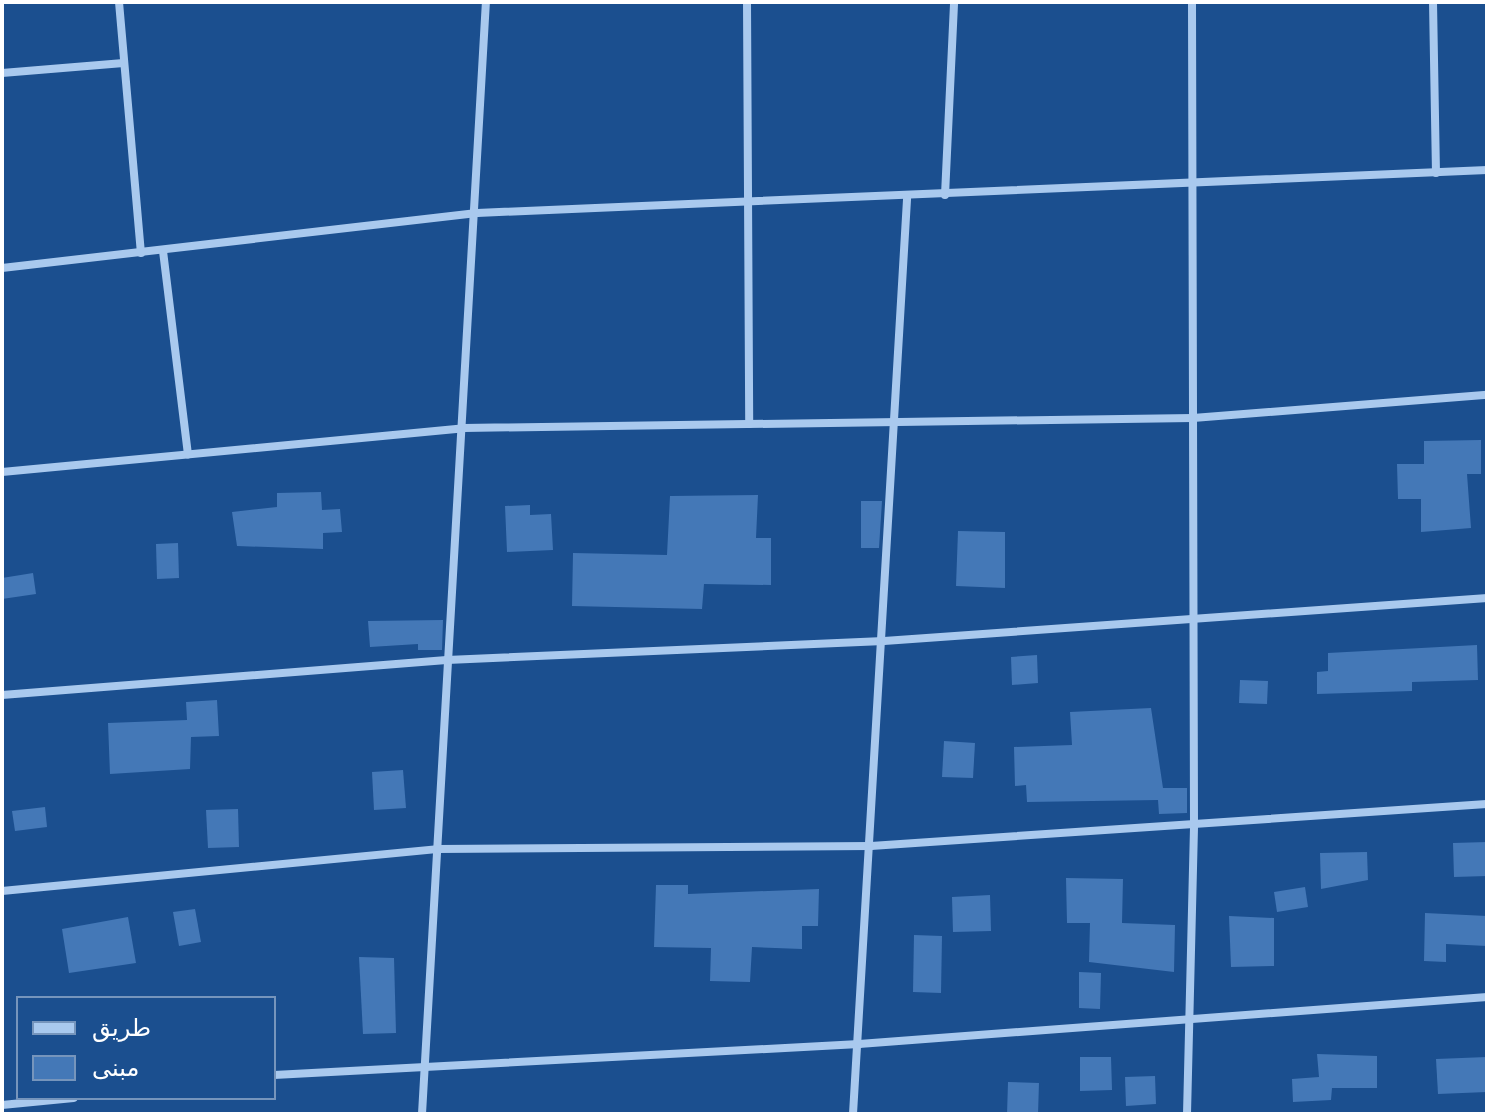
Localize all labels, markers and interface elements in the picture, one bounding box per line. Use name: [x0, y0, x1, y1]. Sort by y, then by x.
legend: [16, 996, 276, 1100]
text: طريق: [92, 1014, 151, 1042]
text: مبنى: [92, 1054, 139, 1082]

